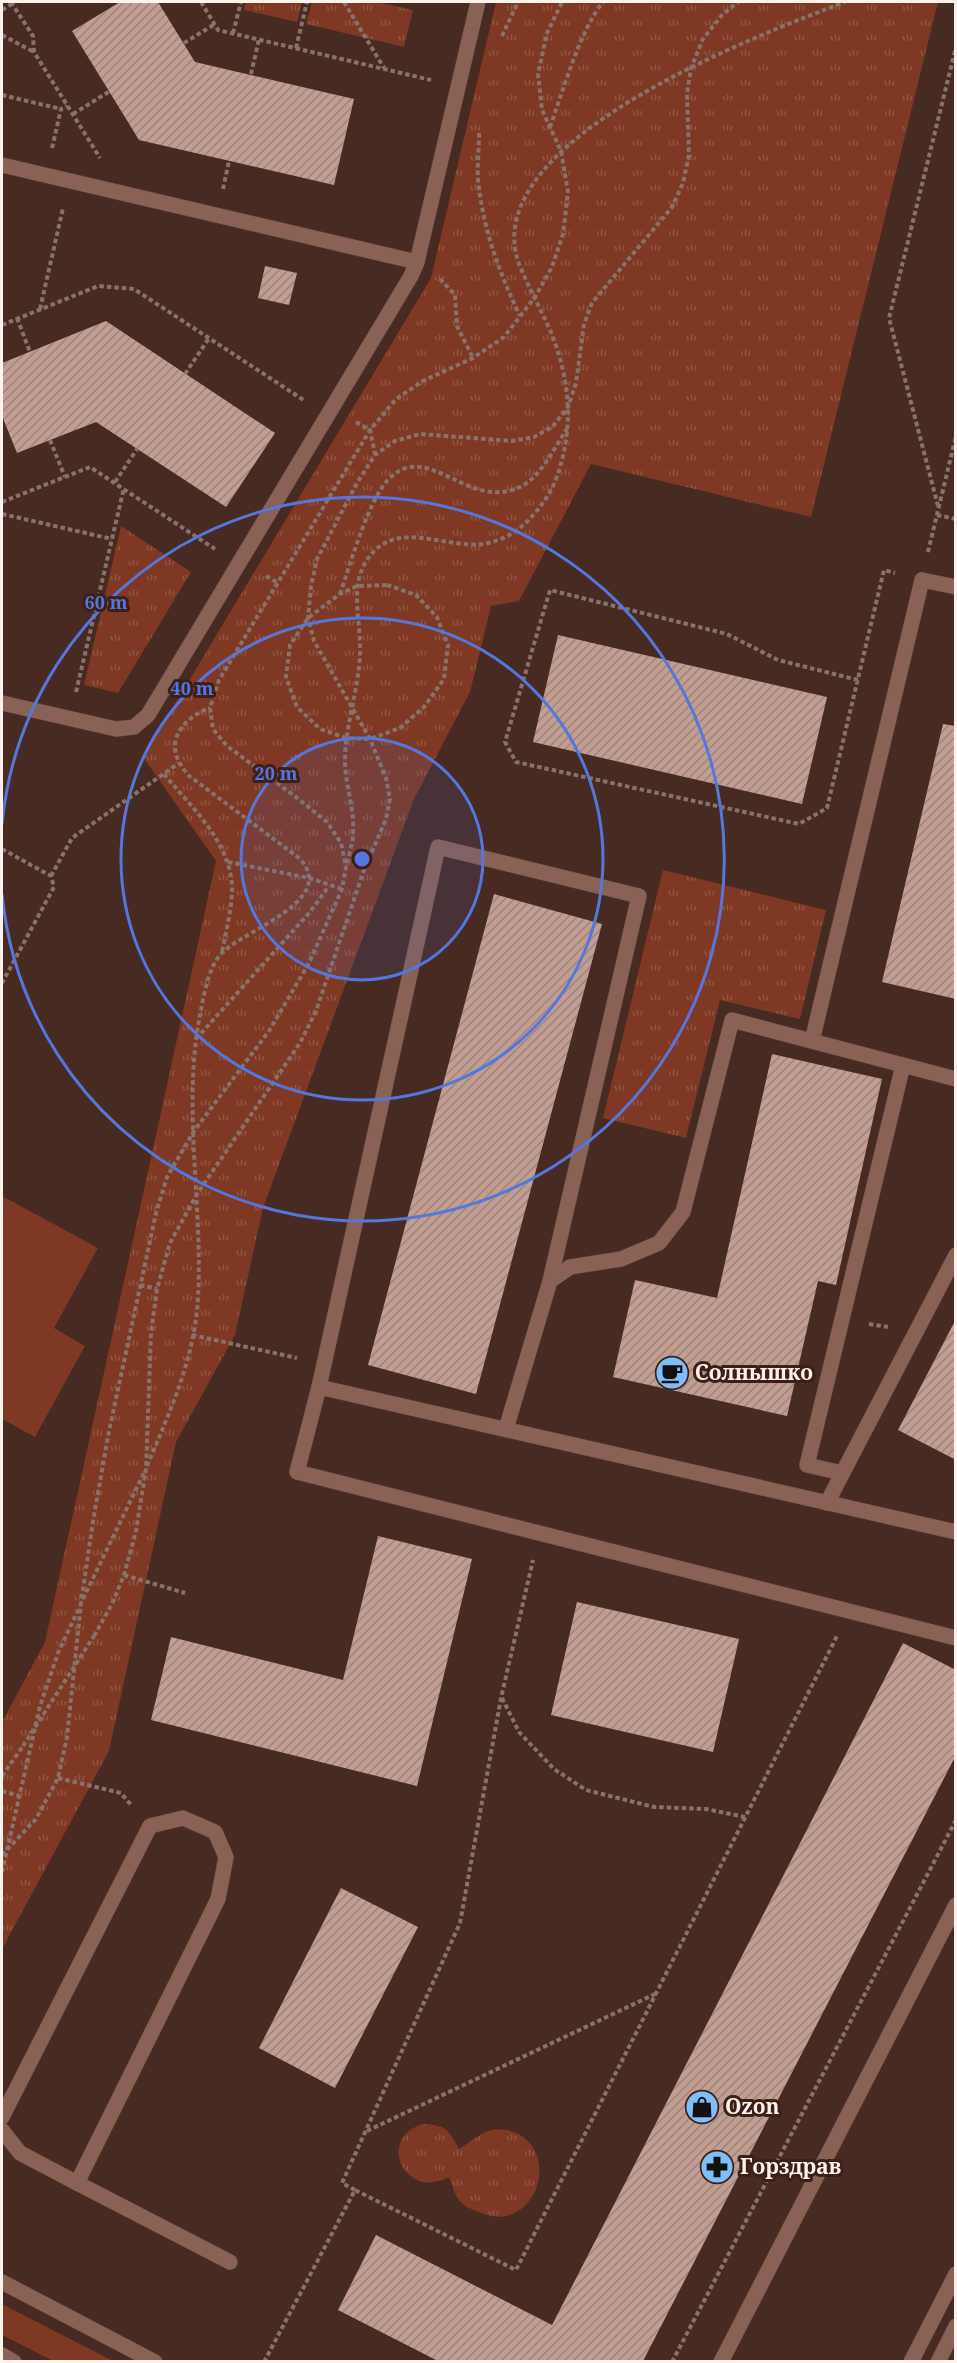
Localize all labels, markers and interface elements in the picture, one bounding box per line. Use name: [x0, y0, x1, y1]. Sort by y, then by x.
text: 60 m: [85, 590, 128, 614]
text: 40 m: [171, 676, 214, 700]
text: 20 m: [255, 761, 298, 785]
centre of rings: [352, 849, 372, 869]
cafe icon: Солнышко: [654, 1355, 690, 1391]
place label: Солнышко: [695, 1358, 813, 1386]
shop icon: Ozon: [684, 2089, 720, 2125]
place label: Ozon: [725, 2092, 780, 2120]
pharmacy icon: Горздрав: [699, 2149, 735, 2185]
place label: Горздрав: [740, 2152, 842, 2180]

